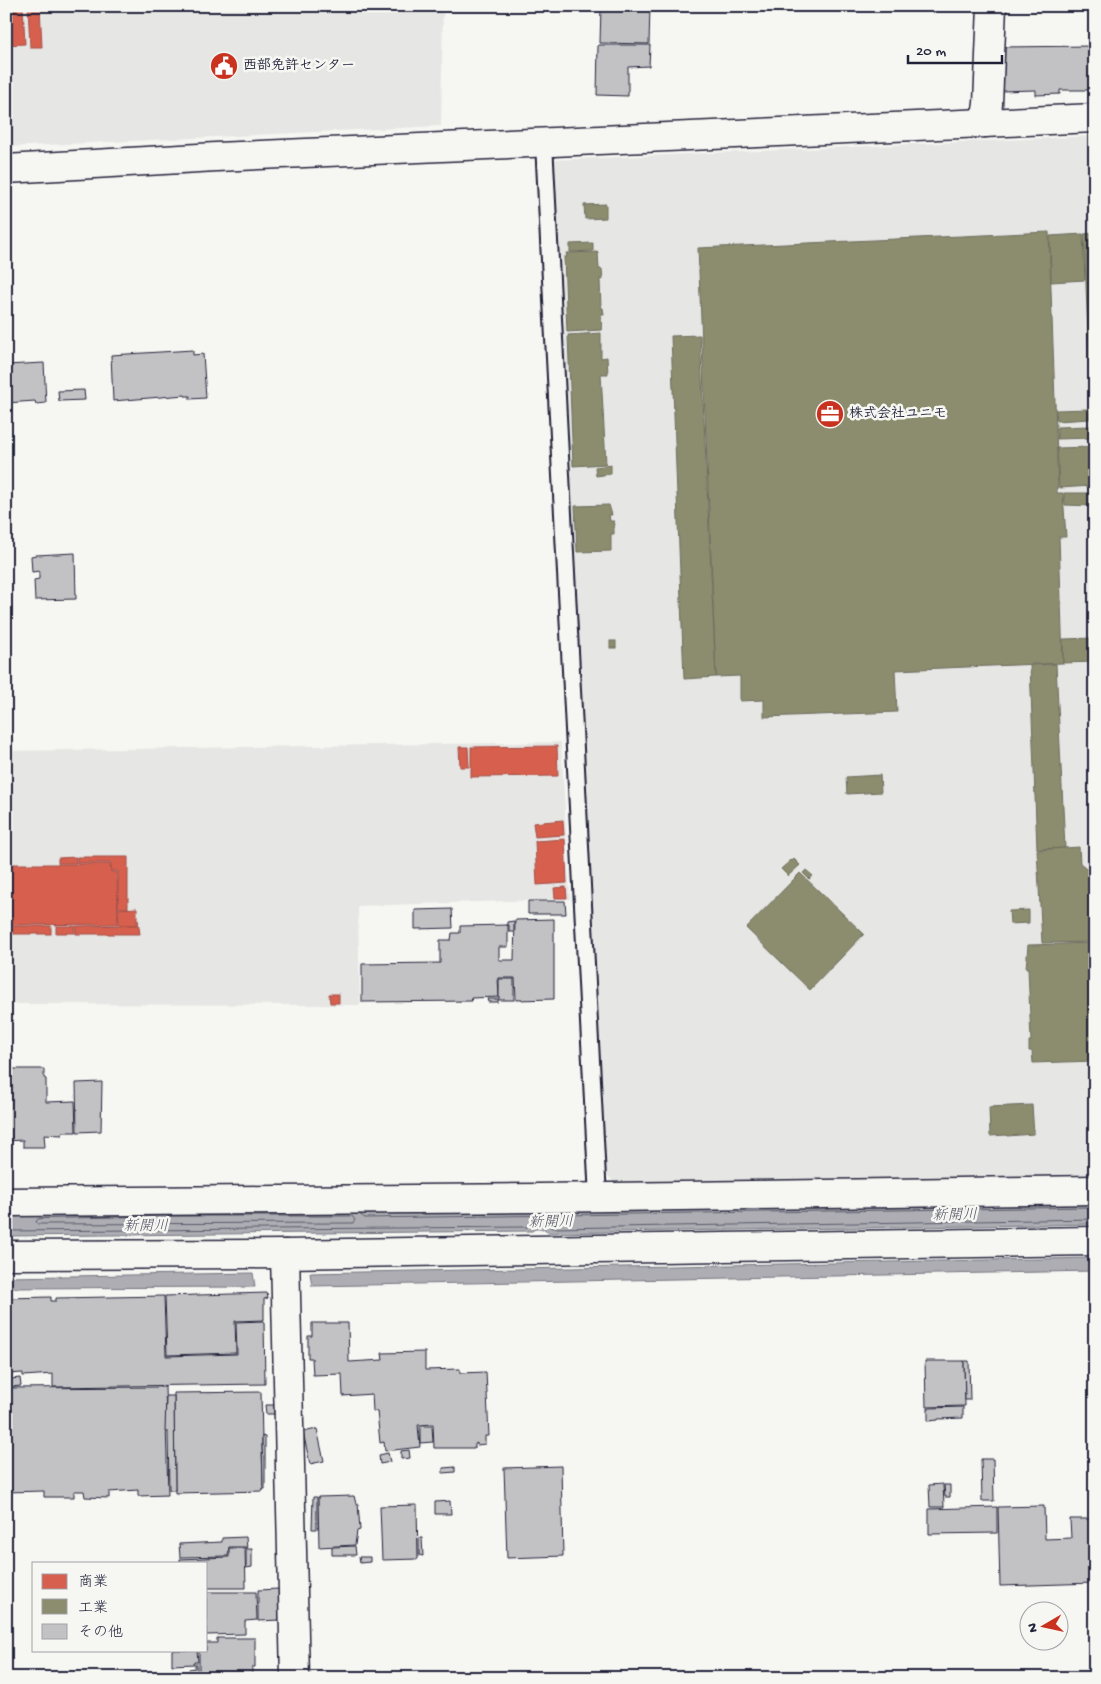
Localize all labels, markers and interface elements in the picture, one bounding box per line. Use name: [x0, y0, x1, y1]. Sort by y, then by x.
scale bar: [908, 32, 1002, 64]
text: 20 m: [916, 43, 946, 61]
public building icon: 西部免許センター: [209, 51, 239, 81]
place label: 西部免許センター: [243, 58, 355, 75]
office icon: 株式会社ユニモ: [815, 399, 845, 429]
place label: 株式会社ユニモ: [849, 405, 947, 423]
water label: 新開川: [932, 1207, 978, 1225]
water label: 新開川: [528, 1214, 574, 1232]
water label: 新開川: [123, 1218, 169, 1236]
legend: [32, 1562, 208, 1652]
text: 商業: [78, 1573, 108, 1592]
text: 工業: [78, 1600, 108, 1618]
north arrow: [1018, 1602, 1068, 1652]
text: N: [1025, 1622, 1043, 1633]
text: その他: [78, 1624, 123, 1642]

